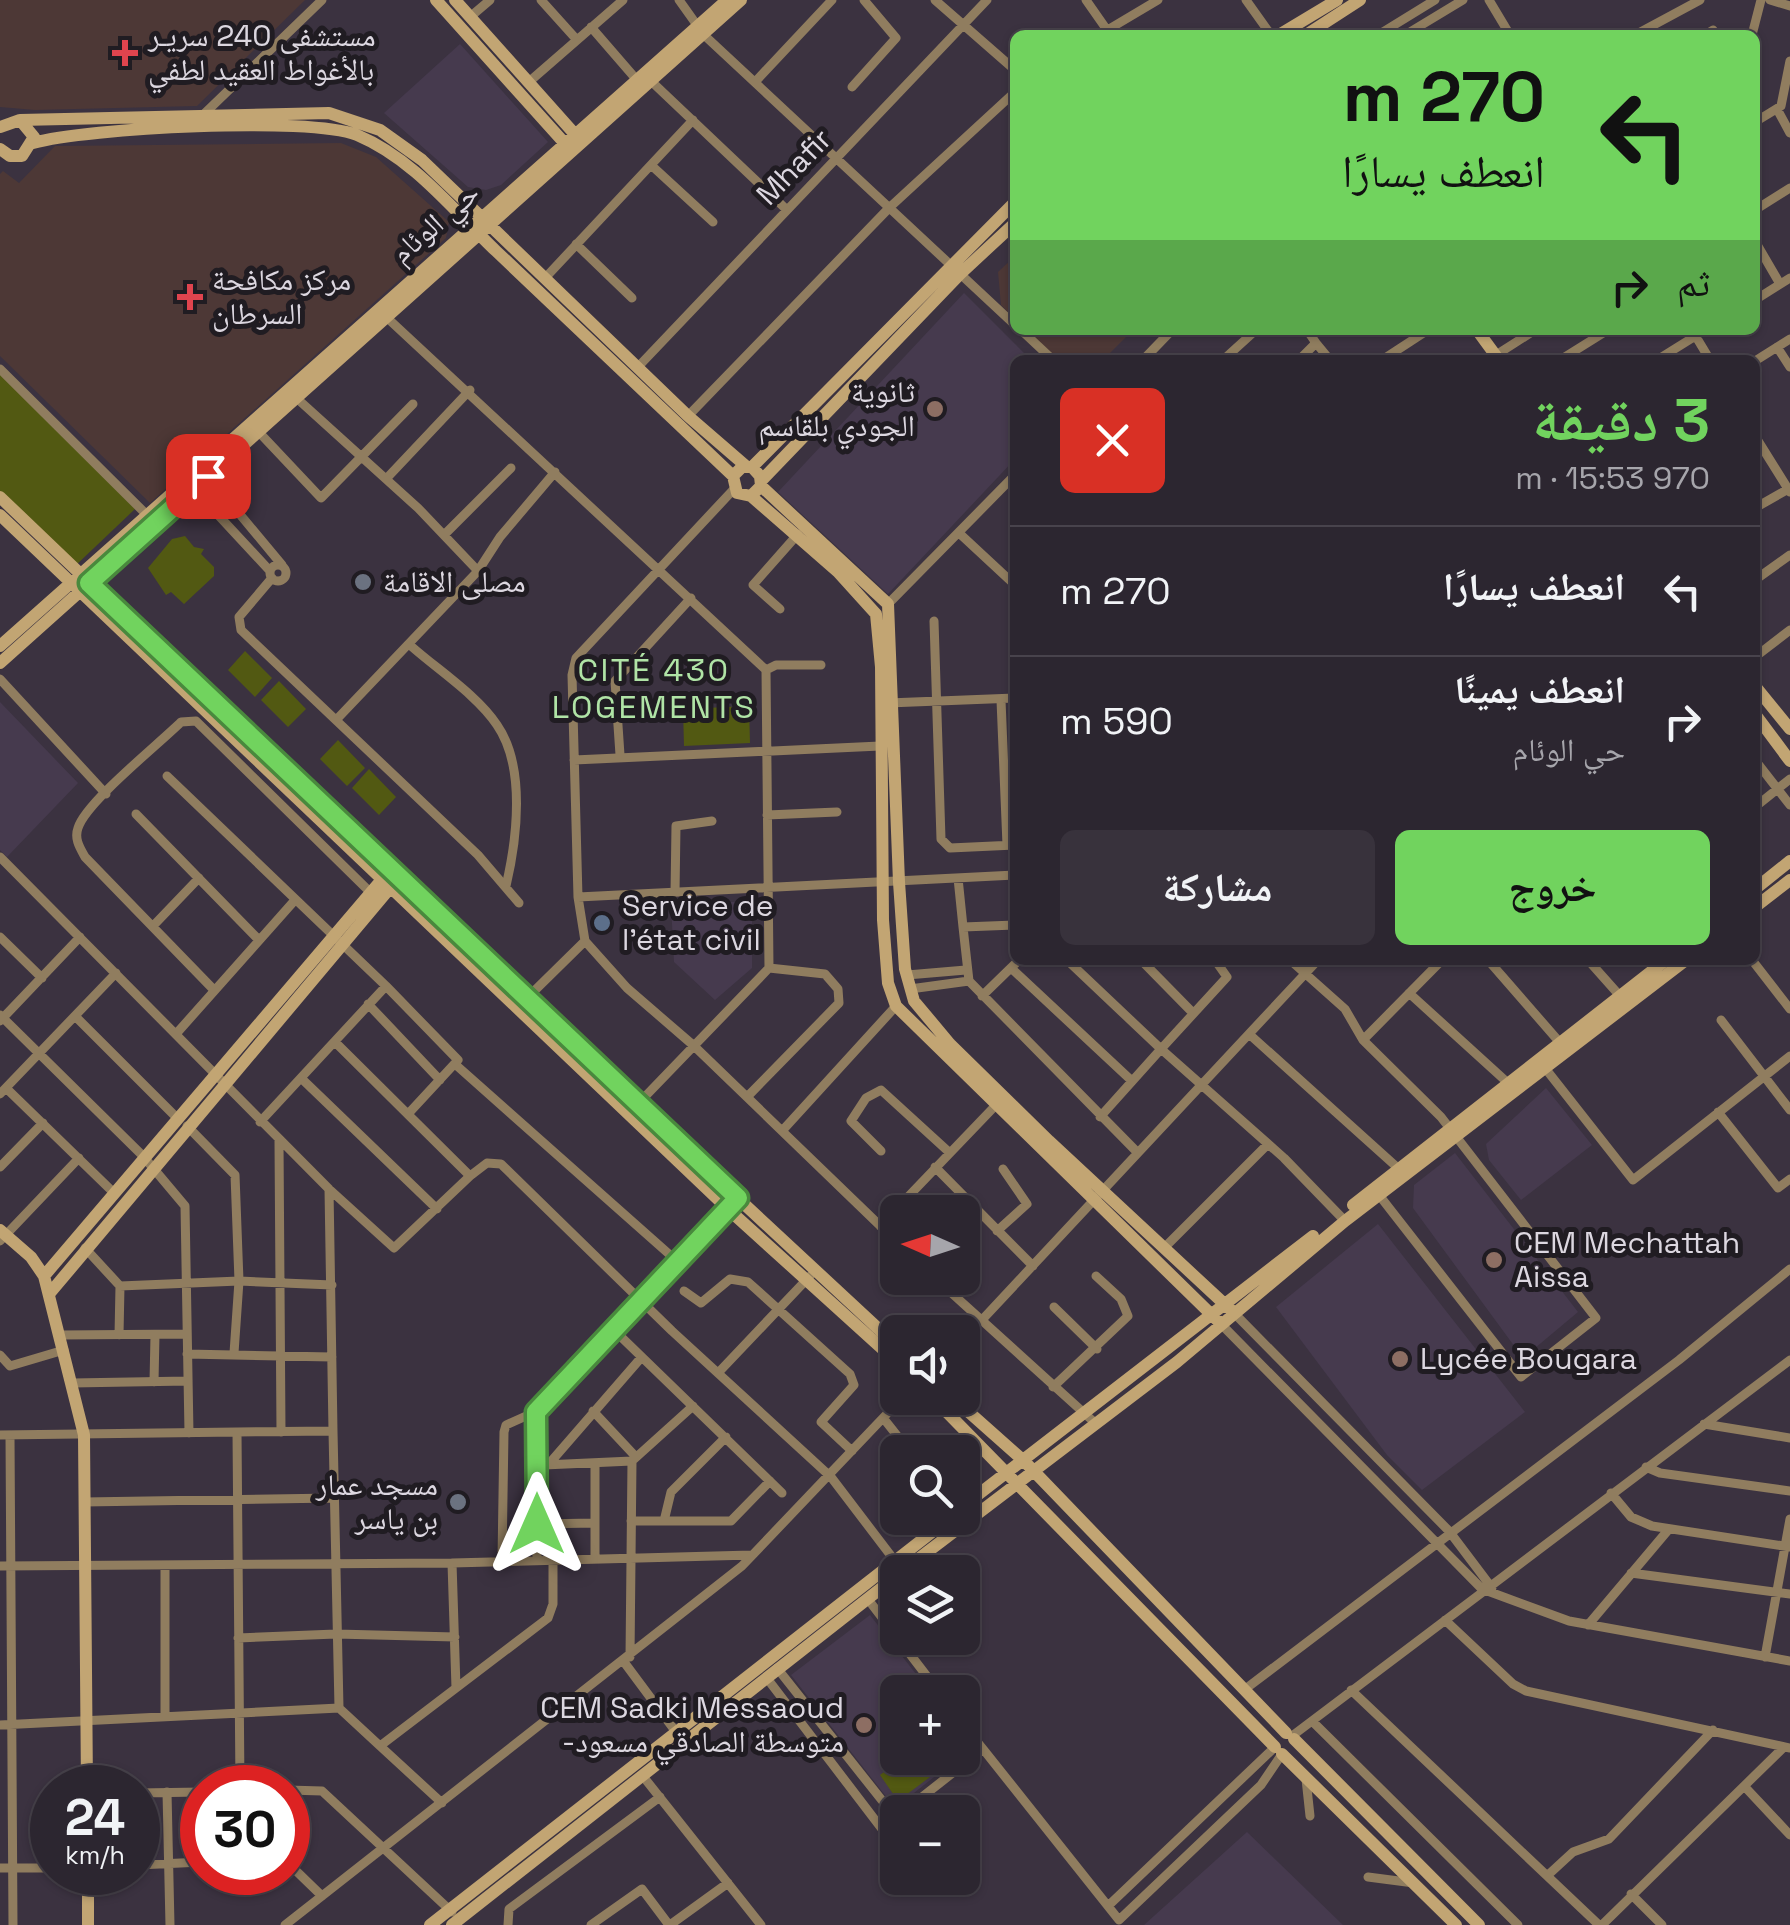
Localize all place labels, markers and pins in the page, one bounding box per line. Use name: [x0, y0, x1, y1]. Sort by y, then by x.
place label: مستشفى 240 سريـر بالأغواط العقيد لطفي: [147, 16, 376, 94]
marker: مستشفى 240 سريـر بالأغواط العقيد لطفي: [112, 40, 138, 66]
place label: مركز مكافحة السرطان: [212, 260, 351, 333]
marker: مركز مكافحة السرطان: [177, 284, 203, 310]
place label: ثانوية الجودي بلقاسم: [758, 372, 915, 450]
marker: ثانوية الجودي بلقاسم: [924, 398, 946, 420]
pin: [166, 434, 251, 519]
place label: مصلى الاقامة: [383, 562, 526, 601]
marker: مصلى الاقامة: [352, 571, 374, 593]
place label: Service de l'état civil: [622, 886, 773, 959]
marker: Service de l'état civil: [591, 912, 613, 934]
place label: CEM Mechattah Aissa: [1514, 1223, 1740, 1296]
marker: CEM Mechattah Aissa: [1483, 1249, 1505, 1271]
place label: Lycée Bougara: [1420, 1339, 1637, 1378]
marker: Lycée Bougara: [1389, 1348, 1411, 1370]
place label: مسجد عمار بن ياسر: [315, 1465, 438, 1538]
marker: مسجد عمار بن ياسر: [447, 1491, 469, 1513]
place label: CEM Sadki Messaoud -متوسطة الصادقي مسعود: [540, 1688, 844, 1766]
marker: CEM Sadki Messaoud -متوسطة الصادقي مسعود: [853, 1714, 875, 1736]

